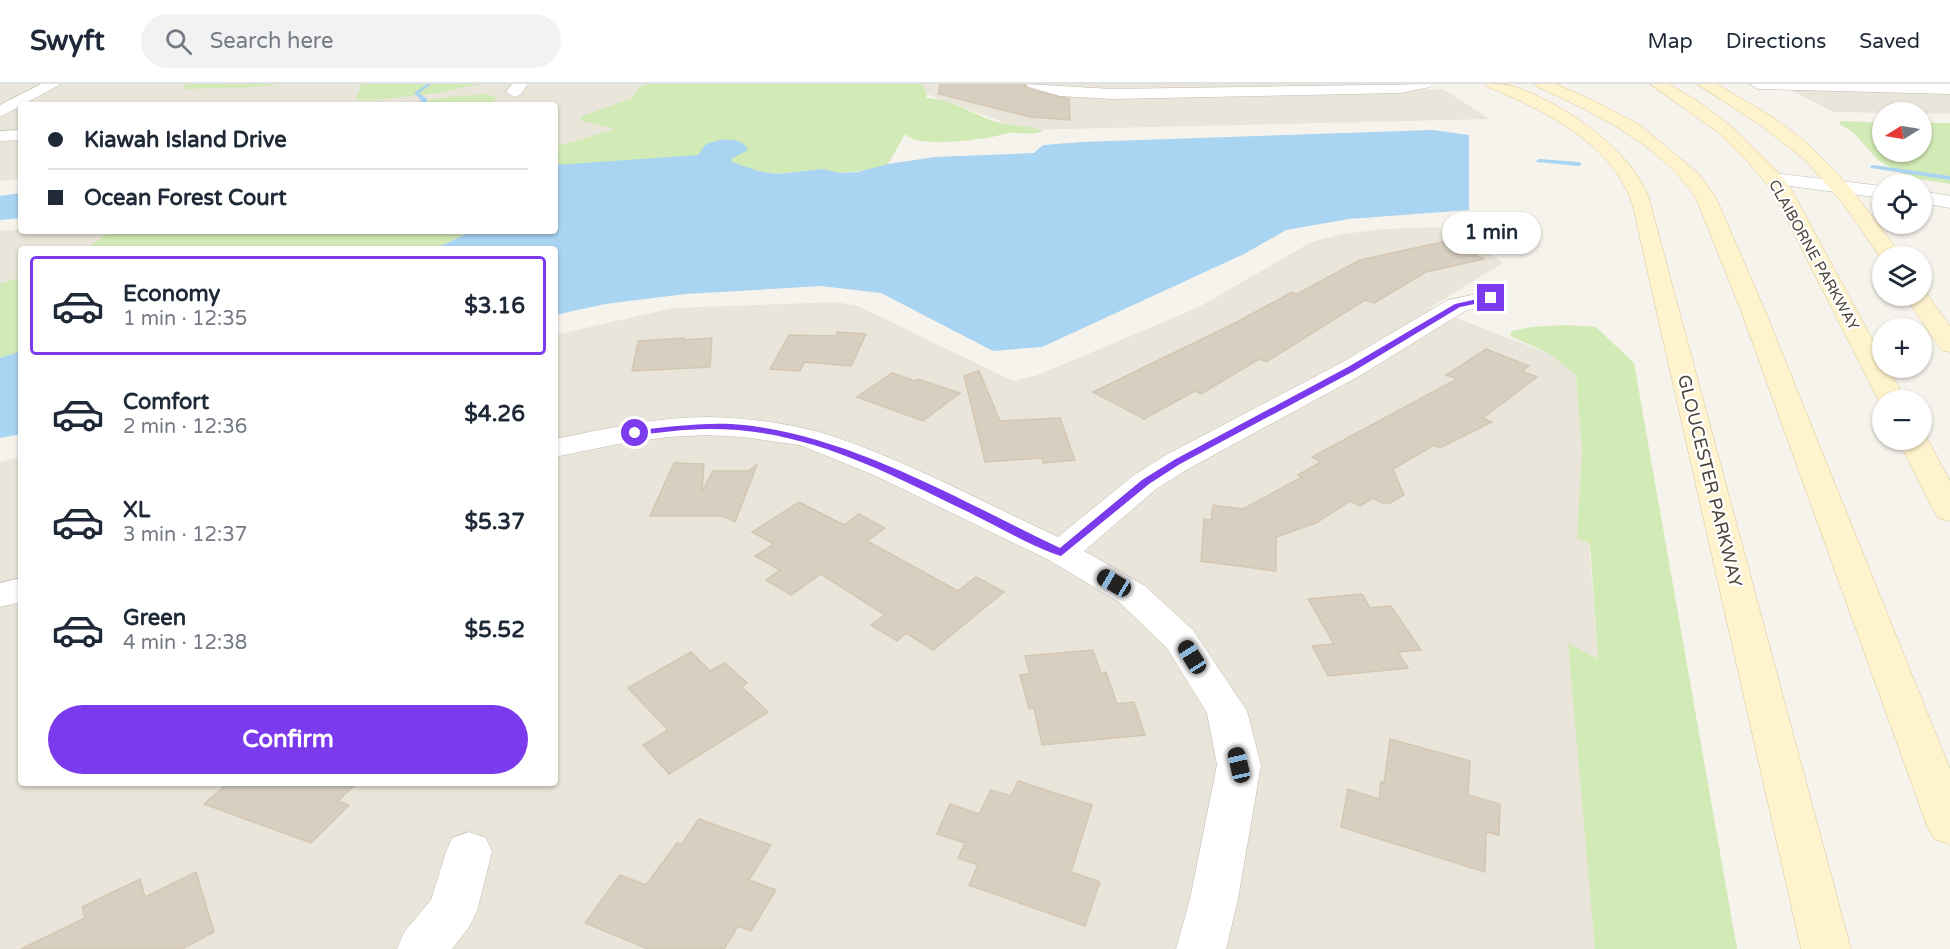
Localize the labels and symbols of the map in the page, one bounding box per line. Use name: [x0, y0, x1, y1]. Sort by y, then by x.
north arrow: [1872, 102, 1932, 162]
street label: CLAIBORNE PARKWAY: [1765, 177, 1863, 334]
callout: 1 min: [1442, 211, 1540, 253]
route end: [1477, 284, 1504, 311]
street label: GLOUCESTER PARKWAY: [1673, 372, 1747, 590]
route start: [621, 419, 648, 446]
car: [1094, 566, 1134, 600]
car: [1175, 637, 1209, 677]
car: [1226, 745, 1252, 785]

